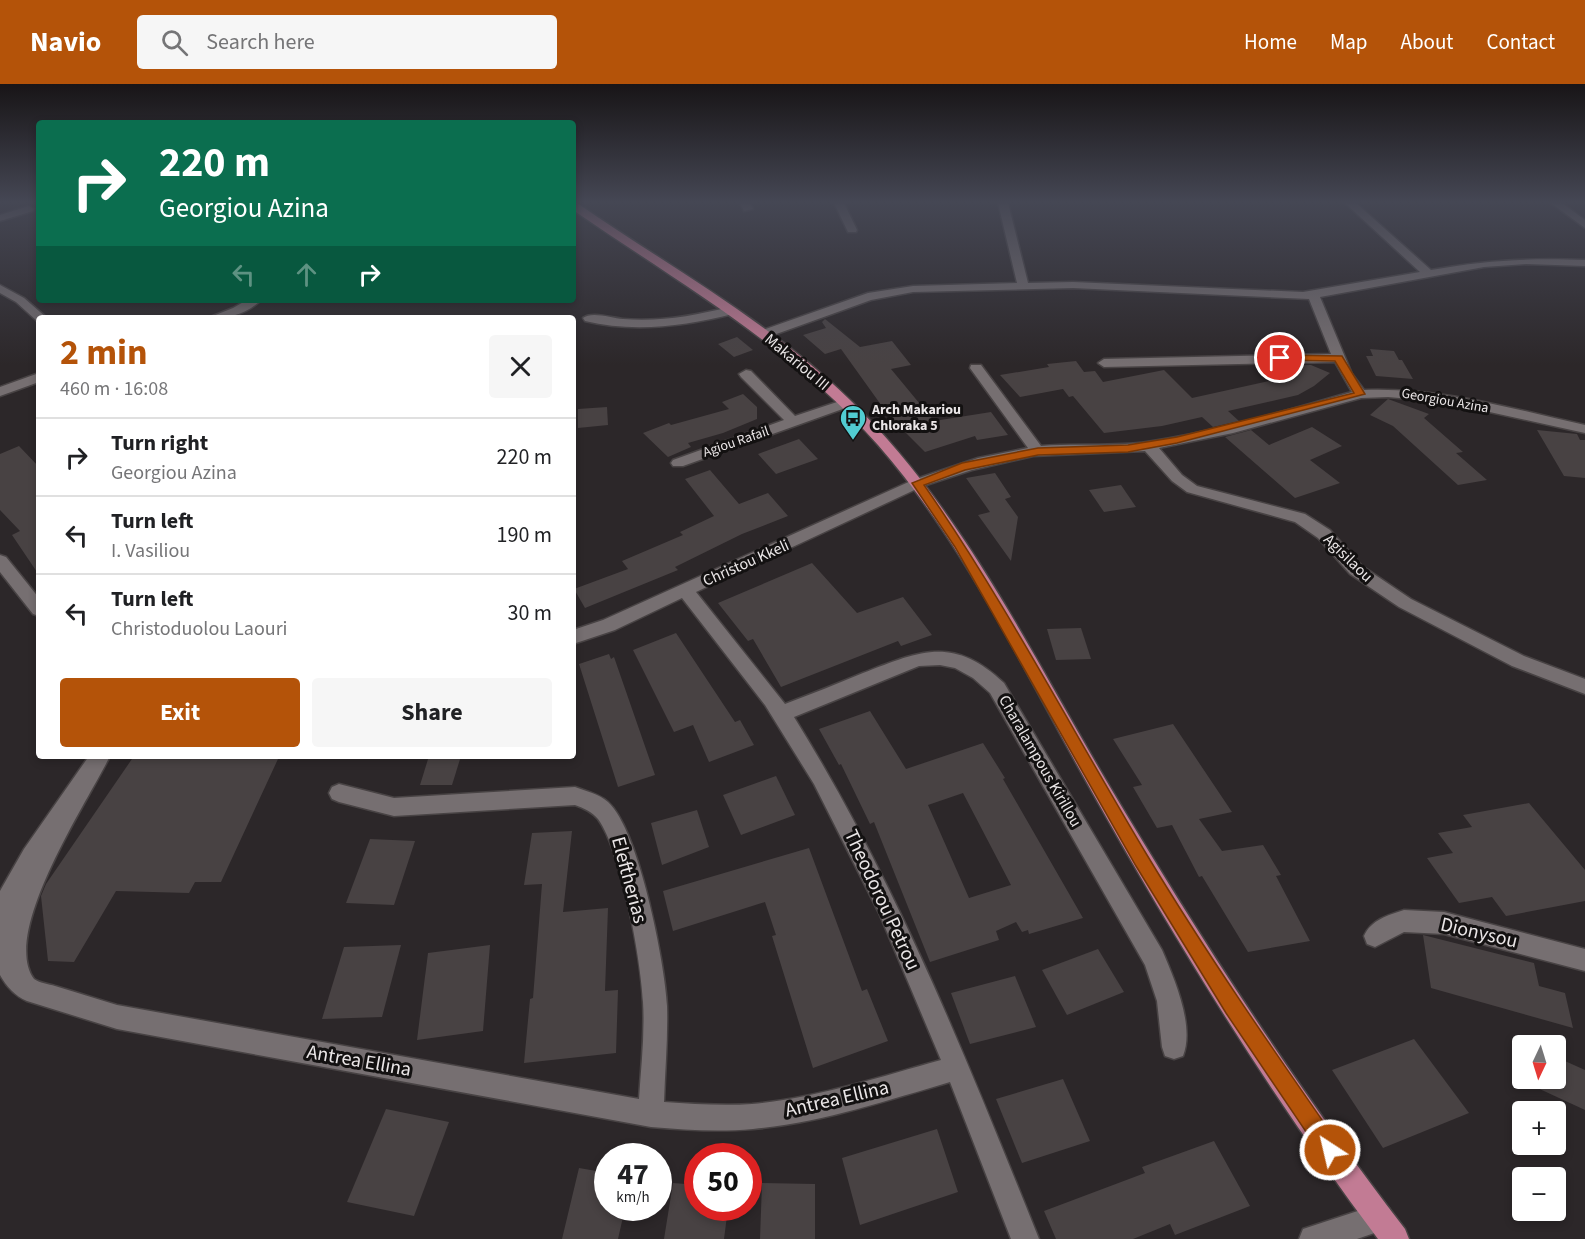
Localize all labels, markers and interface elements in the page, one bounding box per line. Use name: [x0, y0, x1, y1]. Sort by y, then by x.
search box: [137, 15, 557, 69]
text: Navio: [30, 22, 101, 62]
icon: search: [158, 26, 191, 59]
text: Search here: [206, 26, 315, 58]
text: Home: [1244, 27, 1297, 57]
text: Map: [1330, 27, 1368, 57]
text: About: [1401, 27, 1453, 57]
text: Contact: [1486, 27, 1555, 57]
text: 220 m: [159, 133, 270, 193]
icon: right: [60, 144, 138, 222]
text: Georgiou Azina: [159, 189, 329, 228]
icon: left: [227, 258, 260, 291]
icon: ahead: [290, 258, 323, 291]
icon: right: [353, 258, 386, 291]
text: 2 min: [60, 327, 148, 378]
street label: Makariou III: [760, 328, 834, 396]
pin: [1254, 332, 1305, 383]
button: close: [489, 335, 552, 398]
icon: arrive: [1263, 341, 1296, 374]
text: 460 m · 16:08: [60, 375, 168, 403]
street label: Georgiou Azina: [1400, 384, 1490, 418]
place label: Arch Makariou Chloraka 5: [871, 400, 961, 436]
bus stop icon: Arch Makariou Chloraka 5: [838, 403, 868, 441]
street label: Agiou Rafail: [700, 421, 772, 463]
text: Turn right: [111, 427, 208, 459]
icon: right: [60, 441, 93, 474]
text: 220 m: [497, 441, 552, 473]
text: Georgiou Azina: [111, 459, 237, 487]
text: Turn left: [111, 505, 193, 537]
icon: left: [60, 519, 93, 552]
text: 190 m: [497, 519, 552, 551]
street label: Agisilaou: [1318, 529, 1378, 587]
street label: Christou Kkeli: [699, 534, 793, 592]
text: I. Vasiliou: [111, 537, 190, 565]
text: Turn left: [111, 583, 193, 615]
icon: left: [60, 597, 93, 630]
text: 30 m: [507, 597, 552, 629]
text: Christoduolou Laouri: [111, 615, 288, 643]
button: Exit: [60, 678, 300, 747]
button: Share: [312, 678, 552, 747]
street label: Charalampous Kirillou: [993, 691, 1087, 831]
street label: Theodorou Petrou: [837, 825, 927, 975]
street label: Eleftherias: [604, 834, 654, 926]
street label: Dionysou: [1438, 911, 1520, 955]
north arrow: [1512, 1035, 1566, 1089]
map controls: [1512, 1035, 1566, 1221]
street label: Antrea Ellina: [305, 1038, 413, 1084]
street label: Antrea Ellina: [782, 1073, 892, 1125]
button: +: [1512, 1101, 1566, 1155]
position arrow: [1298, 1118, 1362, 1182]
speed limit sign: 50: [684, 1143, 762, 1221]
text: 47: [617, 1153, 649, 1196]
button: −: [1512, 1167, 1566, 1221]
text: km/h: [616, 1187, 650, 1208]

